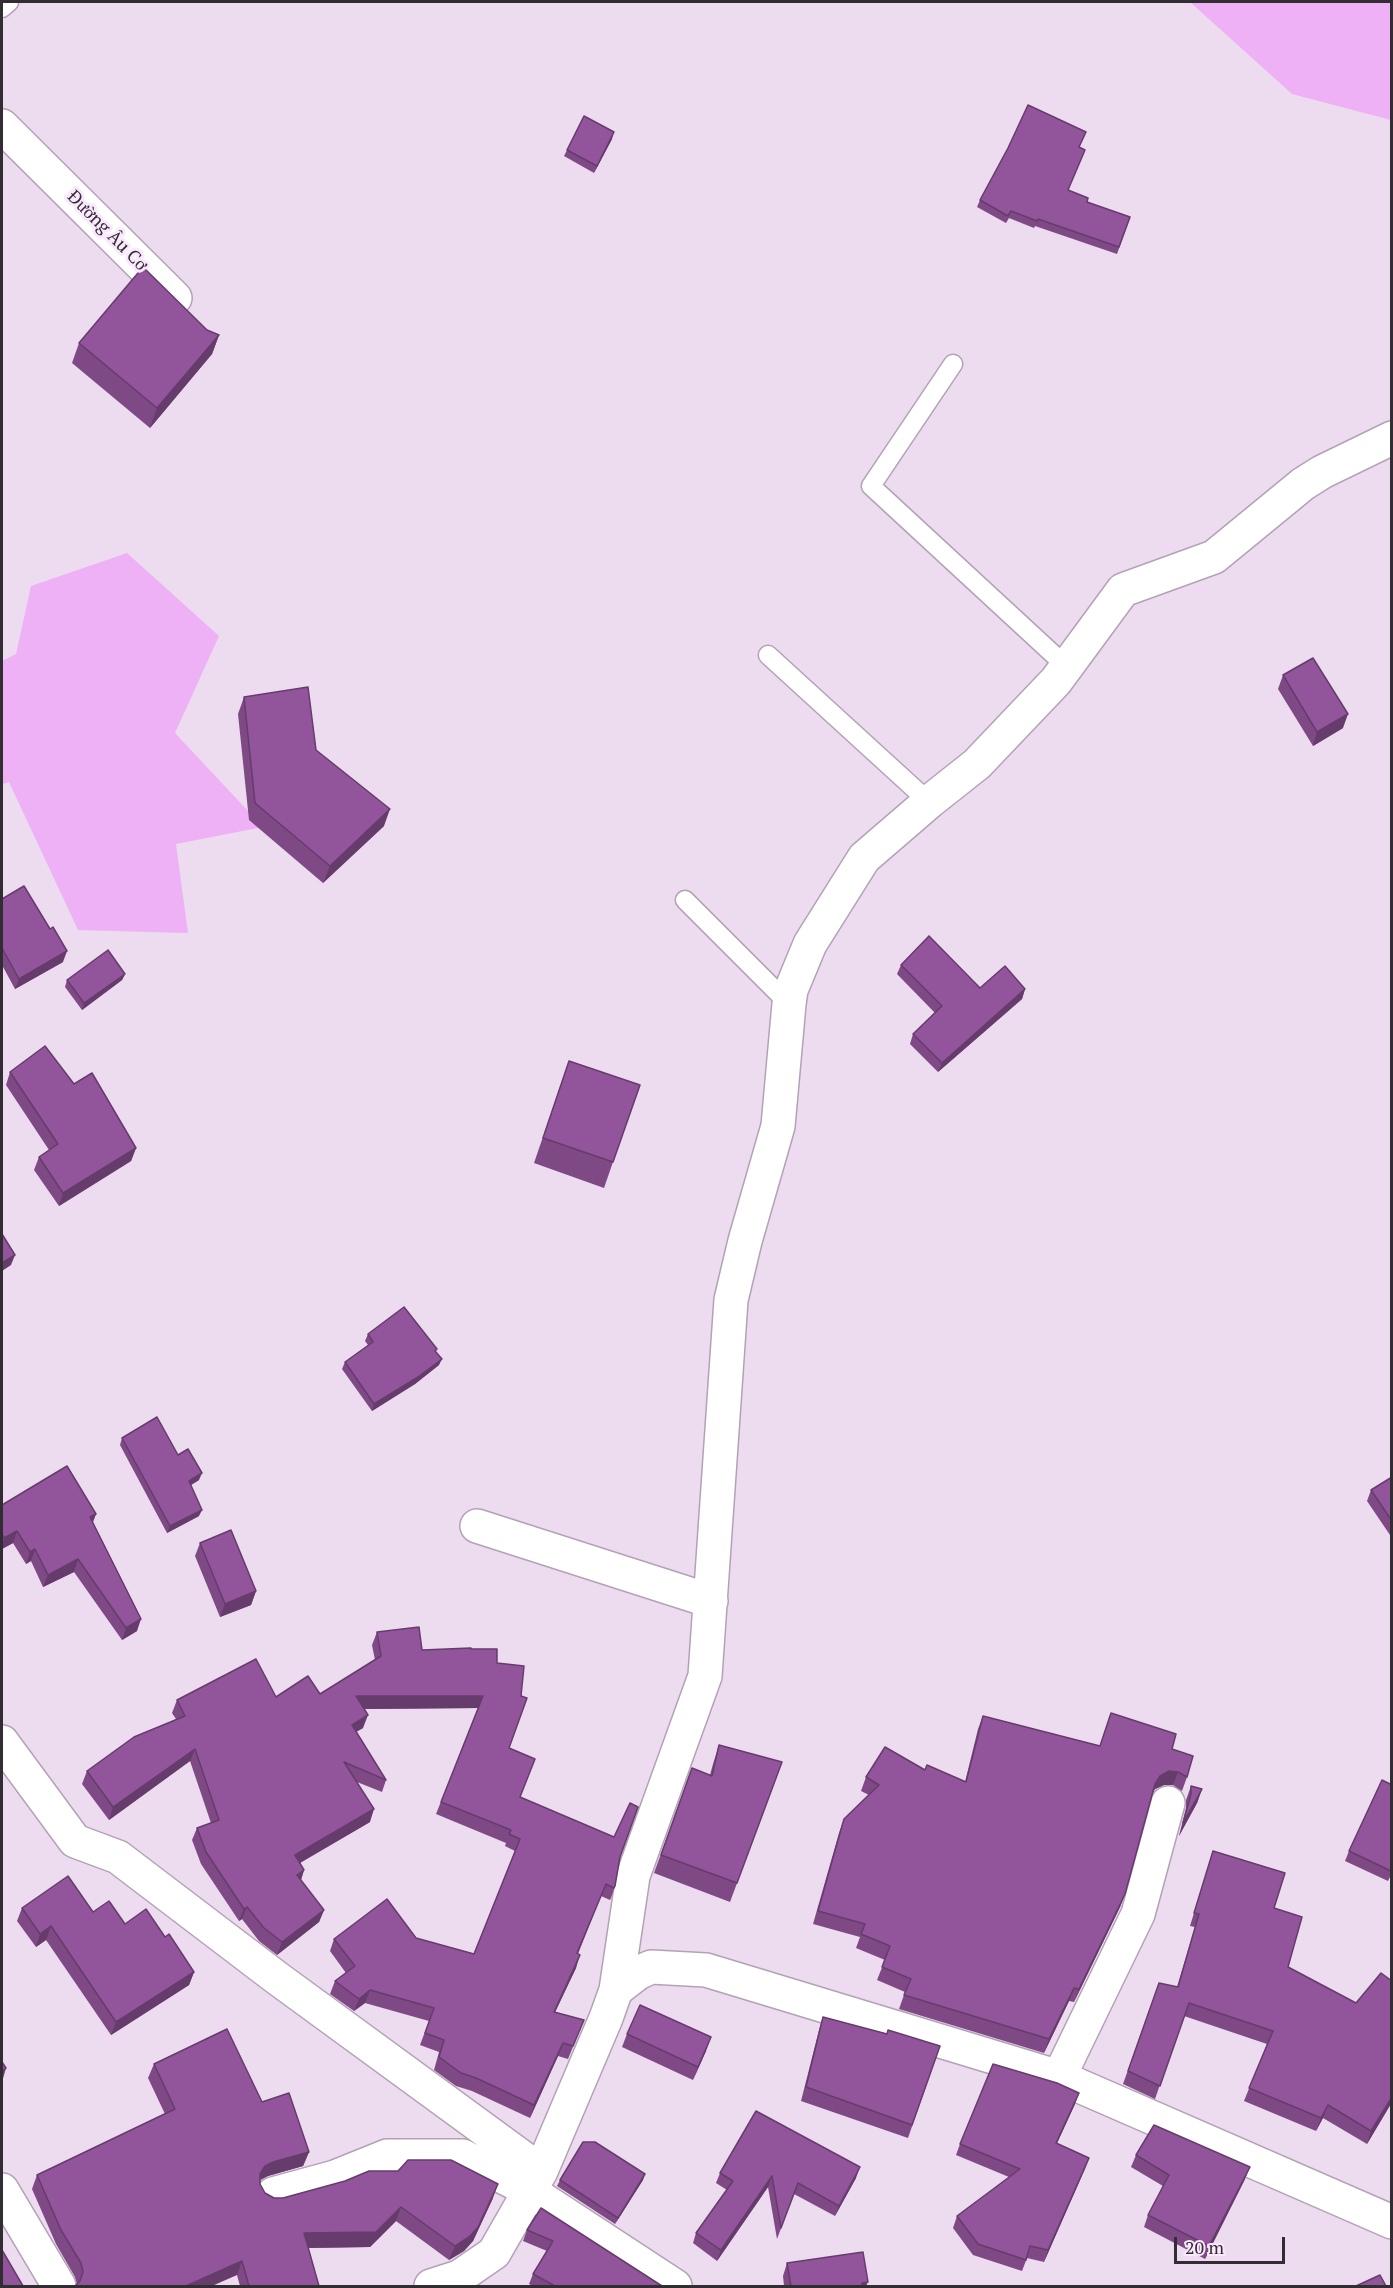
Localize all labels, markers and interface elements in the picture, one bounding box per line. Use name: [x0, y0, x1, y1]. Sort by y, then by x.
street label: Đường Âu Cơ: [62, 186, 152, 276]
scale bar: [1177, 2225, 1288, 2263]
text: 20 m: [1185, 2235, 1224, 2259]

